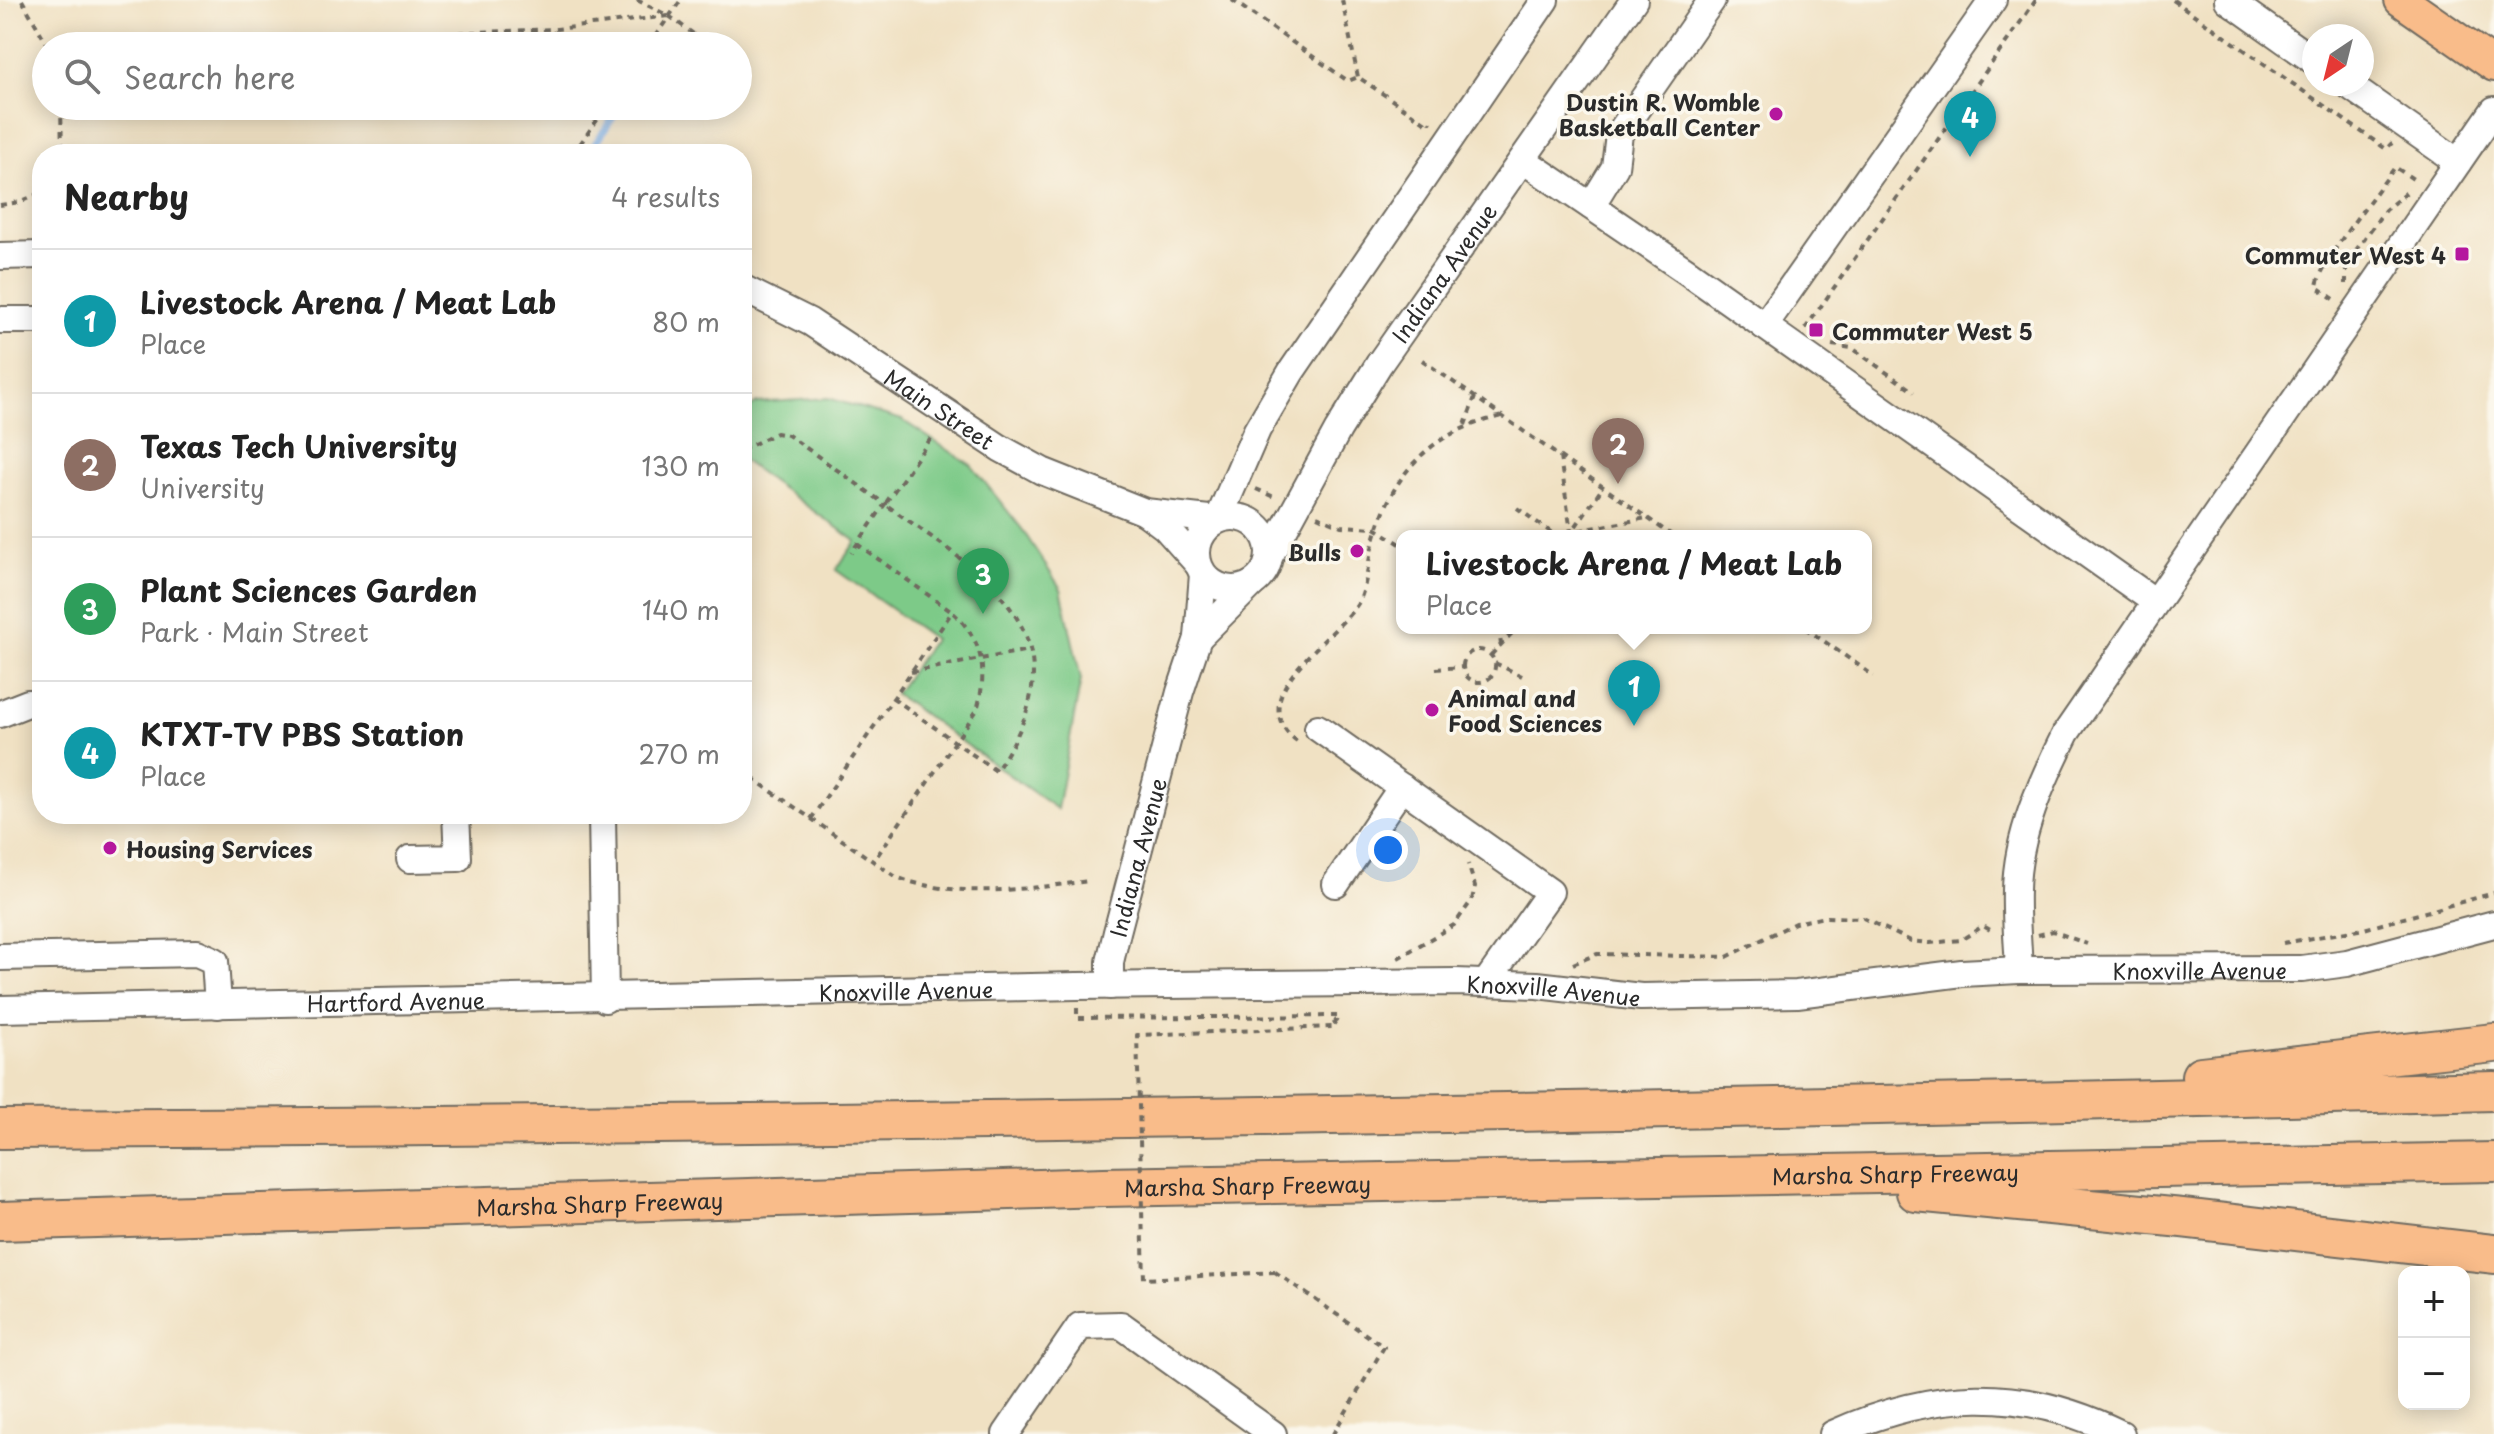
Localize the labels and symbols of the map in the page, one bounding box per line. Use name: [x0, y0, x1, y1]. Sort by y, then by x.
north arrow: [2302, 24, 2374, 96]
place label: Dustin R. Womble Basketball Center: [1559, 85, 1761, 143]
pin: 4: [1944, 91, 1996, 157]
marker: Dustin R. Womble Basketball Center: [1767, 105, 1785, 123]
street label: Indiana Avenue: [1383, 196, 1504, 349]
place label: Commuter West 4: [2245, 238, 2446, 271]
marker: Commuter West 4: [2453, 245, 2471, 263]
place label: Commuter West 5: [1832, 314, 2033, 347]
marker: Commuter West 5: [1807, 321, 1825, 339]
street label: Main Street: [879, 360, 1001, 457]
pin: 2: [1592, 418, 1644, 484]
place label: Bulls: [1288, 535, 1341, 568]
marker: Bulls: [1348, 542, 1366, 560]
pin: 3: [957, 548, 1009, 614]
pin: 1: [1608, 660, 1660, 726]
place label: Animal and Food Sciences: [1447, 681, 1602, 739]
marker: Animal and Food Sciences: [1423, 701, 1441, 719]
street label: Indiana Avenue: [1100, 774, 1173, 940]
your location: [1368, 830, 1408, 870]
place label: Housing Services: [126, 832, 313, 865]
marker: Housing Services: [101, 839, 119, 857]
street label: Knoxville Avenue: [2112, 953, 2287, 986]
street label: Knoxville Avenue: [1466, 966, 1642, 1013]
street label: Knoxville Avenue: [818, 971, 993, 1008]
street label: Hartford Avenue: [307, 982, 485, 1019]
street label: Marsha Sharp Freeway: [1772, 1154, 2019, 1191]
street label: Marsha Sharp Freeway: [1124, 1166, 1371, 1203]
street label: Marsha Sharp Freeway: [476, 1182, 724, 1223]

